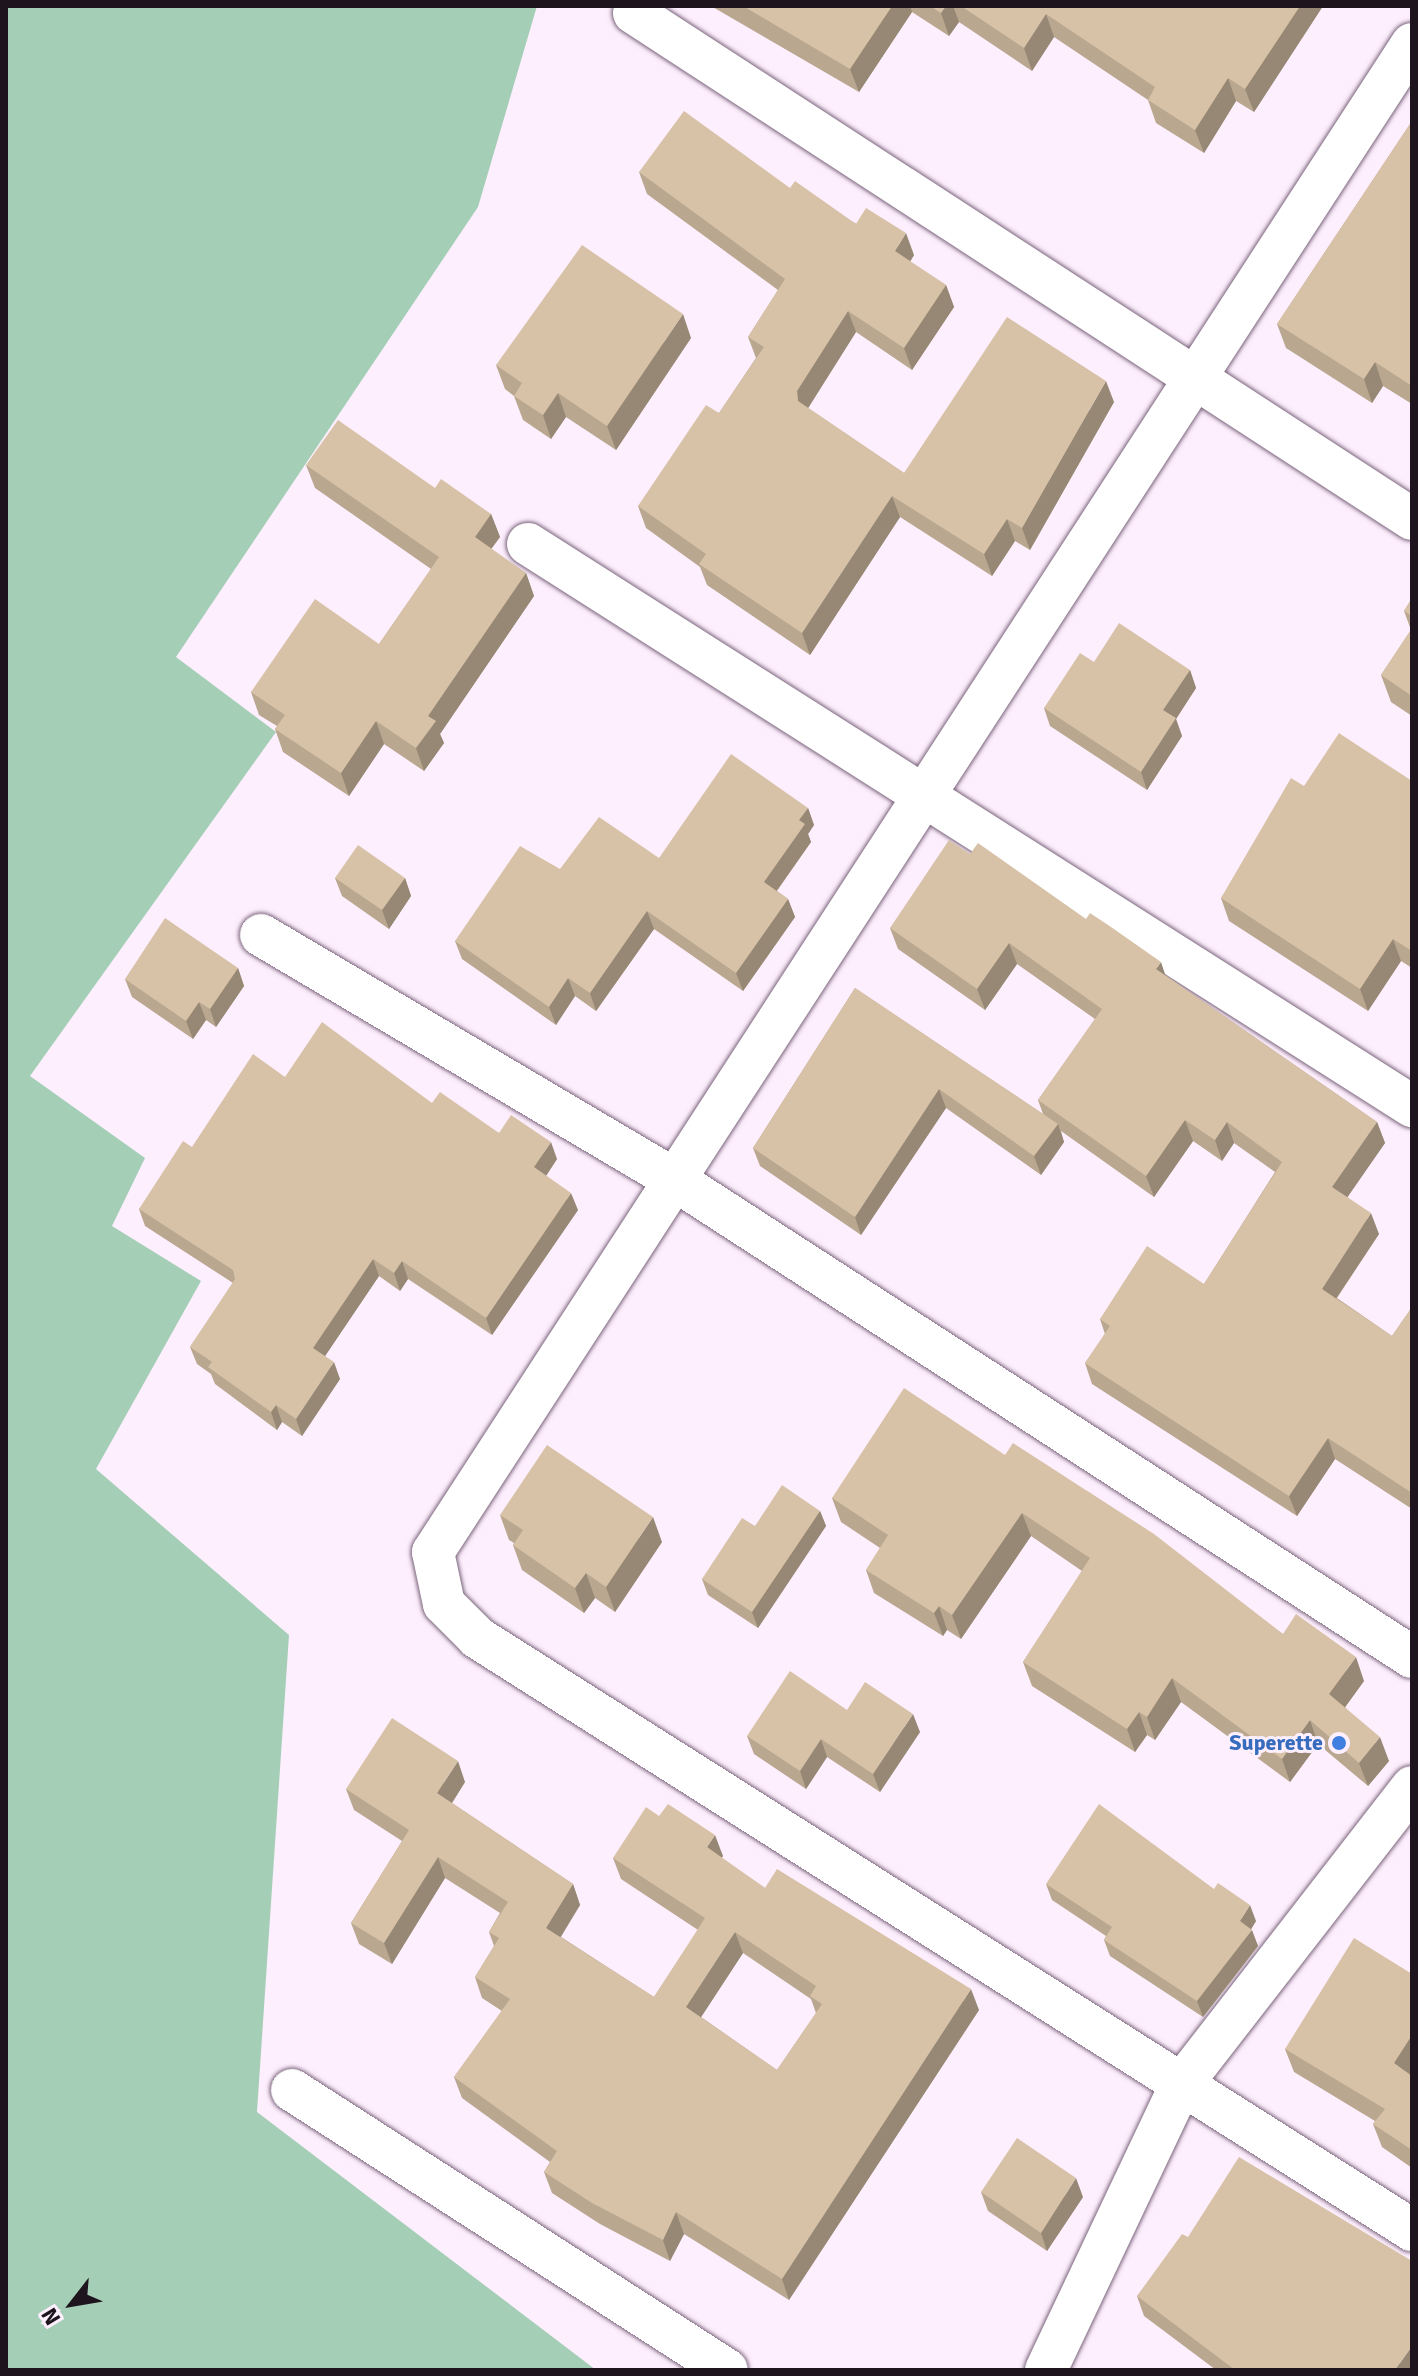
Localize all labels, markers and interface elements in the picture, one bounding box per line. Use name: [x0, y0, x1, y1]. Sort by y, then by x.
place label: Superette: [1229, 1730, 1323, 1756]
marker: Superette: [1330, 1734, 1348, 1752]
north arrow: [32, 2264, 112, 2344]
text: N: [35, 2303, 67, 2330]

